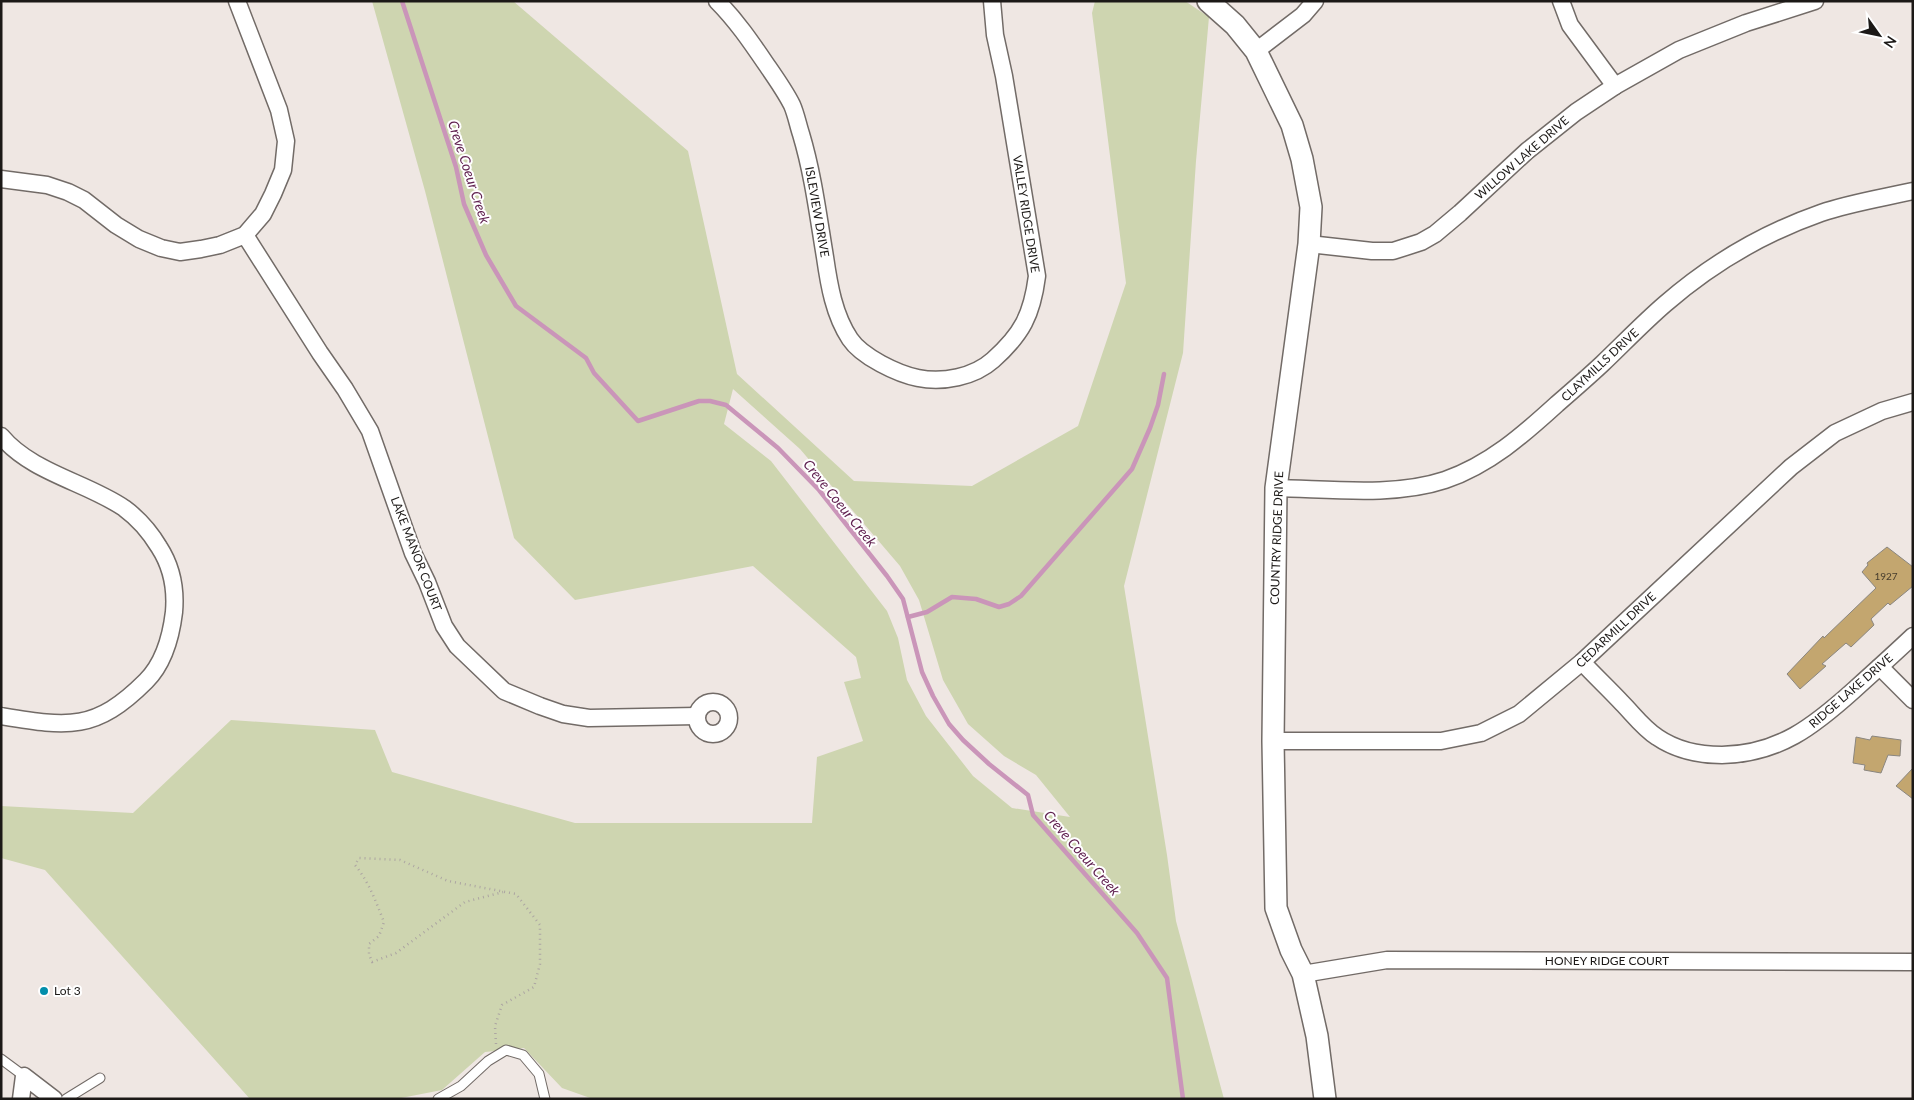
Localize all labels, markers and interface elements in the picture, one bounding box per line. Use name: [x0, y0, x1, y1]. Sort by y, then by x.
north arrow: [1854, 10, 1904, 60]
text: N: [1880, 33, 1900, 52]
street label: WILLOW LAKE DRIVE: [1472, 113, 1572, 203]
water label: Creve Coeur Creek: [445, 118, 494, 226]
street label: VALLEY RIDGE DRIVE: [1010, 154, 1043, 274]
street label: ISLEVIEW DRIVE: [802, 165, 833, 258]
street label: CLAYMILLS DRIVE: [1558, 325, 1642, 404]
water label: Creve Coeur Creek: [800, 456, 881, 550]
street label: COUNTRY RIDGE DRIVE: [1267, 471, 1286, 605]
street label: LAKE MANOR COURT: [388, 494, 445, 613]
house number: 1927: [1874, 570, 1898, 582]
street label: CEDARMILL DRIVE: [1572, 589, 1659, 671]
street label: RIDGE LAKE DRIVE: [1806, 650, 1896, 731]
water label: Creve Coeur Creek: [1041, 807, 1124, 899]
street label: HONEY RIDGE COURT: [1545, 953, 1669, 968]
place label: Lot 3: [54, 983, 81, 998]
marker: Lot 3: [38, 985, 50, 997]

